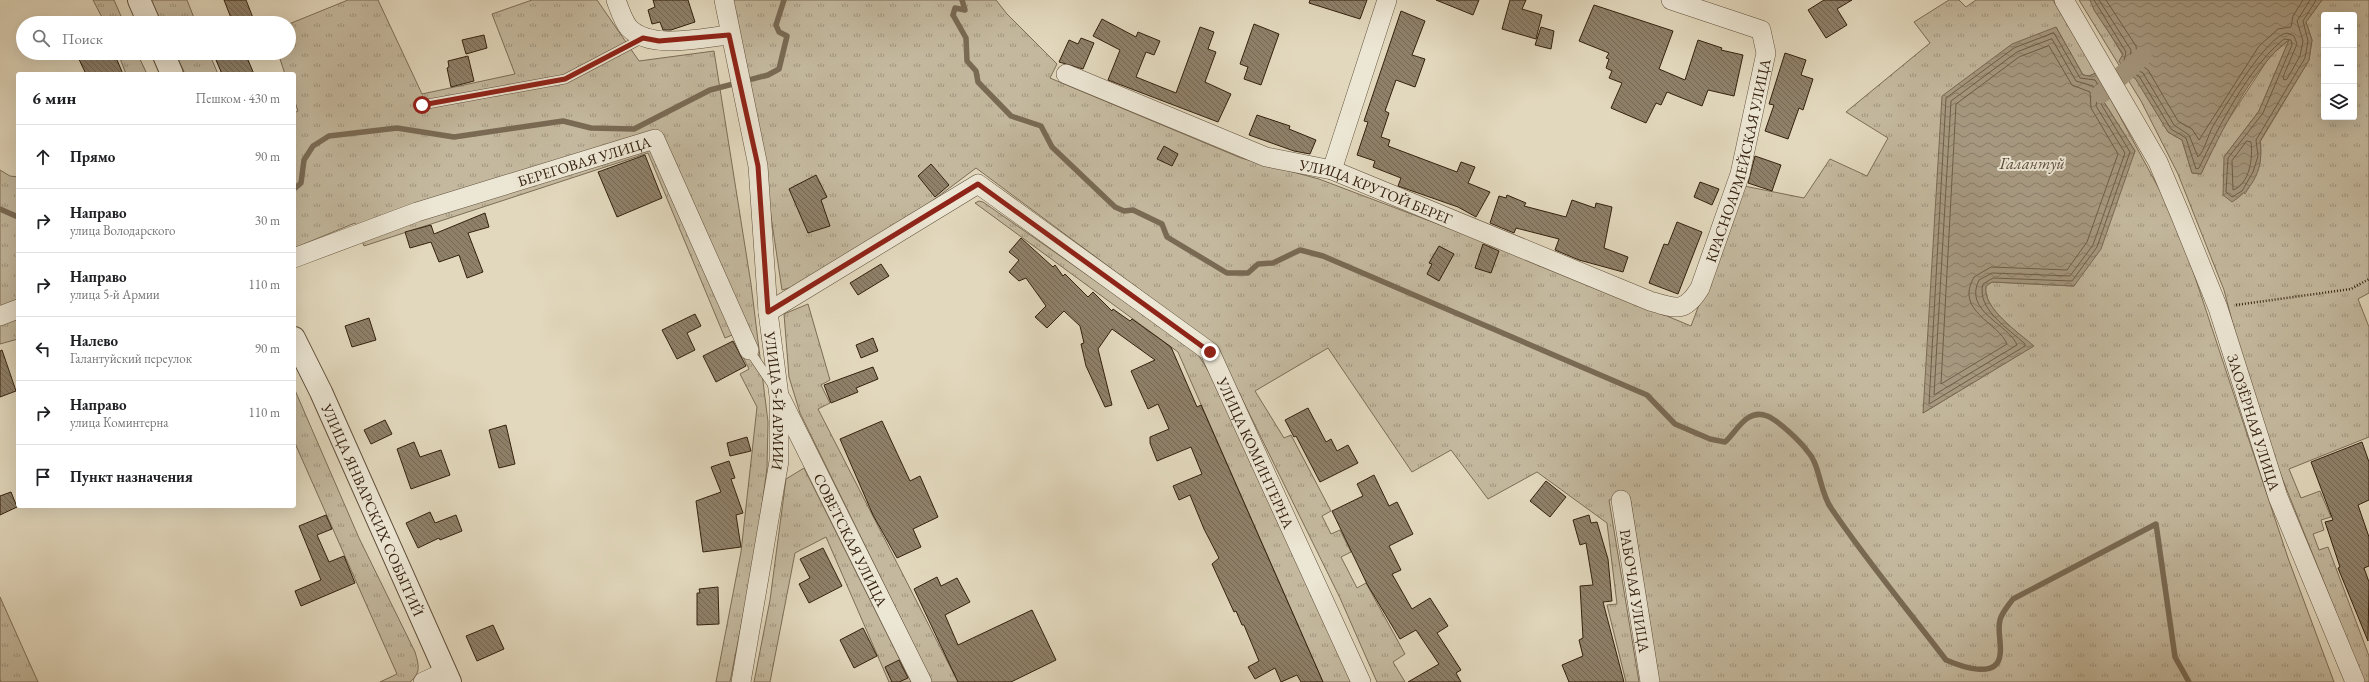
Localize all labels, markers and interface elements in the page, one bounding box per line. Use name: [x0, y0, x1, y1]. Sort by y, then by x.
map controls: [2321, 12, 2357, 120]
button: +: [2321, 12, 2357, 48]
search box: [16, 16, 296, 60]
icon: search: [30, 27, 52, 49]
text: Поиск: [62, 29, 103, 48]
button: −: [2321, 48, 2357, 84]
street label: КРАСНОАРМЕЙСКАЯ УЛИЦА: [1700, 56, 1774, 265]
button: layers: [2321, 84, 2357, 120]
text: 6 мин: [32, 87, 76, 109]
text: Пешком · 430 m: [196, 90, 280, 107]
route start: [413, 96, 431, 114]
street label: БЕРЕГОВАЯ УЛИЦА: [515, 131, 654, 190]
icon: ahead: [32, 146, 54, 168]
text: Прямо: [70, 147, 115, 166]
text: 90 m: [255, 148, 280, 165]
water label: Галантуй: [1998, 153, 2065, 174]
street label: УЛИЦА КРУТОЙ БЕРЕГ: [1297, 154, 1455, 228]
text: Направо: [70, 203, 127, 222]
icon: right: [32, 210, 54, 232]
text: 30 m: [255, 212, 280, 229]
text: улица Володарского: [70, 222, 175, 239]
text: Направо: [70, 267, 127, 286]
icon: right: [32, 274, 54, 296]
text: 110 m: [249, 276, 280, 293]
text: улица 5-й Армии: [70, 286, 160, 303]
street label: УЛИЦА 5-Й АРМИИ: [761, 329, 789, 471]
text: Налево: [70, 331, 118, 350]
icon: left: [32, 338, 54, 360]
text: 90 m: [255, 340, 280, 357]
route end: [1201, 343, 1219, 361]
text: Галантуйский переулок: [70, 350, 192, 367]
street label: ЗАОЗЁРНАЯ УЛИЦА: [2224, 352, 2285, 494]
street label: УЛИЦА КОМИНТЕРНА: [1213, 373, 1299, 532]
text: Направо: [70, 395, 127, 414]
street label: УЛИЦА ЯНВАРСКИХ СОБЫТИЙ: [317, 399, 429, 619]
icon: right: [32, 402, 54, 424]
text: 110 m: [249, 404, 280, 421]
text: улица Коминтерна: [70, 414, 168, 431]
icon: arrive: [32, 466, 54, 488]
text: Пункт назначения: [70, 467, 193, 486]
street label: СОВЕТСКАЯ УЛИЦА: [810, 470, 892, 610]
street label: РАБОЧАЯ УЛИЦА: [1616, 528, 1655, 655]

